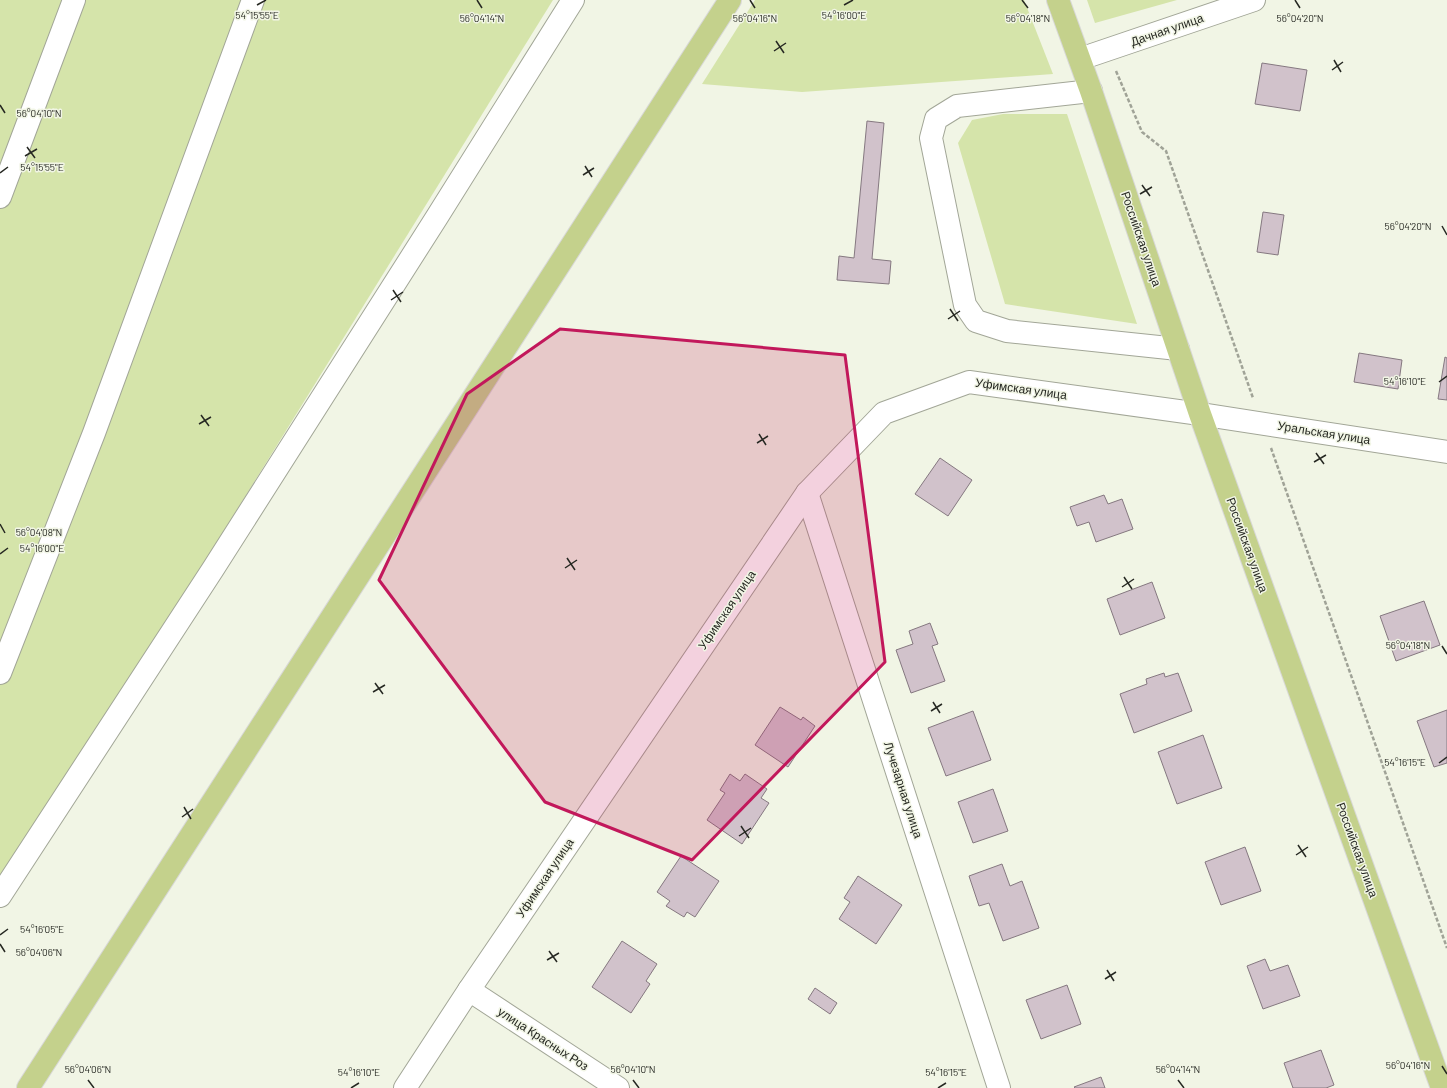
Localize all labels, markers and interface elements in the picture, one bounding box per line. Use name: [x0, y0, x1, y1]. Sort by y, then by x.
text: 54°15'55"E: [235, 9, 279, 21]
text: 54°16'00"E: [822, 9, 866, 21]
street label: Дачная улица: [1128, 10, 1206, 49]
text: 56°04'14"N: [460, 12, 504, 24]
text: 56°04'16"N: [733, 12, 777, 24]
text: 56°04'18"N: [1006, 12, 1050, 24]
text: 56°04'20"N: [1277, 12, 1323, 24]
text: 56°04'10"N: [17, 107, 61, 119]
text: 54°15'55"E: [20, 161, 64, 173]
street label: Российская улица: [1118, 189, 1165, 289]
text: 56°04'20"N: [1385, 220, 1431, 232]
street label: Уфимская улица: [974, 375, 1068, 402]
text: 54°16'10"E: [1384, 375, 1426, 387]
street label: Уральская улица: [1277, 418, 1372, 447]
street label: Российская улица: [1223, 495, 1272, 595]
text: 56°04'08"N: [16, 526, 62, 538]
text: 54°16'00"E: [20, 542, 64, 554]
street label: Уфимская улица: [694, 567, 759, 652]
text: 56°04'18"N: [1386, 639, 1430, 651]
street label: Лучезарная улица: [881, 740, 926, 840]
text: 54°16'15"E: [1384, 756, 1426, 768]
street label: Российская улица: [1333, 800, 1382, 900]
street label: Уфимская улица: [512, 835, 577, 920]
text: 54°16'05"E: [20, 923, 64, 935]
text: 56°04'06"N: [16, 946, 62, 958]
street label: улица Красных Роз: [495, 1004, 592, 1074]
text: 56°04'16"N: [1386, 1059, 1430, 1071]
text: 56°04'06"N: [65, 1063, 111, 1075]
text: 56°04'10"N: [611, 1063, 655, 1075]
text: 56°04'14"N: [1156, 1063, 1200, 1075]
text: 54°16'10"E: [338, 1066, 380, 1078]
text: 54°16'15"E: [925, 1066, 967, 1078]

